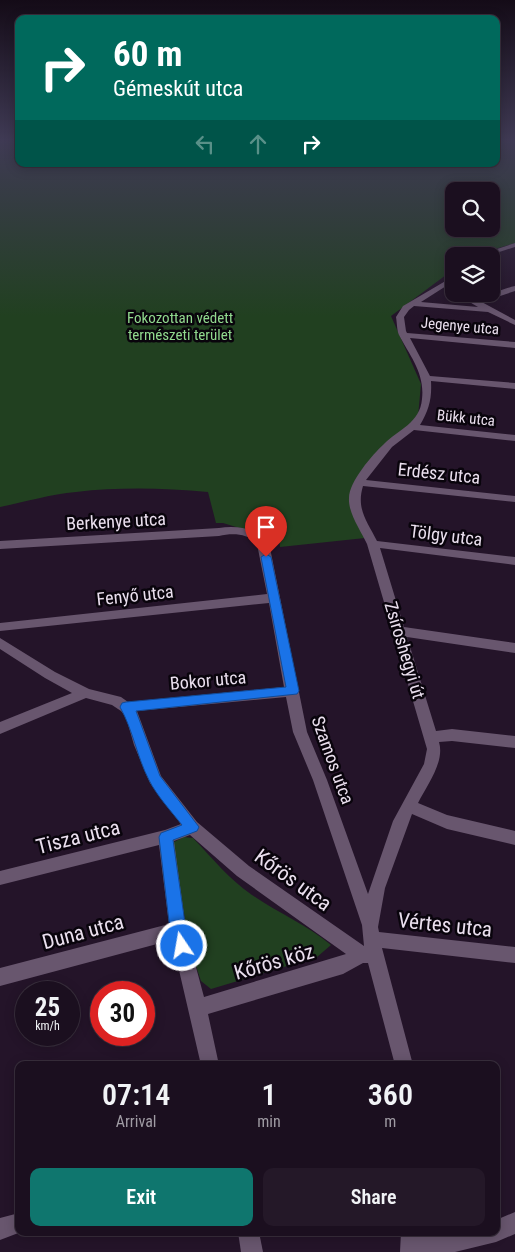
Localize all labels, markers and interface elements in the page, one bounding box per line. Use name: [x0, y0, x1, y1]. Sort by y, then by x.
text: 60 m: [113, 34, 182, 75]
icon: right: [30, 35, 95, 100]
text: Gémeskút utca: [113, 76, 243, 101]
icon: left: [191, 130, 219, 158]
icon: ahead: [244, 130, 272, 158]
icon: right: [297, 130, 325, 158]
map controls: [445, 182, 500, 302]
button: search: [445, 182, 500, 237]
button: layers: [445, 247, 500, 302]
park label: Fokozottan védett természeti terület: [127, 309, 233, 344]
street label: Jegenye utca: [420, 314, 500, 338]
street label: Bükk utca: [436, 406, 496, 430]
street label: Erdész utca: [397, 458, 481, 488]
pin: [245, 506, 287, 557]
street label: Berkenye utca: [66, 508, 166, 534]
icon: arrive: [252, 513, 280, 541]
street label: Tölgy utca: [408, 520, 484, 550]
street label: Fenyő utca: [96, 581, 174, 609]
street label: Zsíroshegyi út: [380, 599, 430, 701]
street label: Bokor utca: [169, 666, 247, 694]
street label: Szamos utca: [307, 713, 359, 807]
street label: Tisza utca: [34, 815, 122, 859]
street label: Kőrös utca: [250, 844, 336, 916]
street label: Vértes utca: [397, 908, 493, 942]
street label: Duna utca: [40, 910, 126, 954]
position arrow: [155, 919, 207, 971]
street label: Kőrös köz: [231, 939, 317, 985]
speed limit sign: 30: [90, 981, 155, 1046]
text: 25: [35, 993, 60, 1022]
text: km/h: [35, 1019, 60, 1033]
text: 07:14: [102, 1077, 170, 1112]
text: 1: [261, 1077, 277, 1112]
text: 360: [368, 1077, 413, 1112]
text: Arrival: [116, 1112, 156, 1131]
text: min: [257, 1112, 281, 1131]
text: m: [384, 1112, 396, 1131]
button: Exit: [30, 1168, 253, 1226]
button: Share: [263, 1168, 485, 1226]

